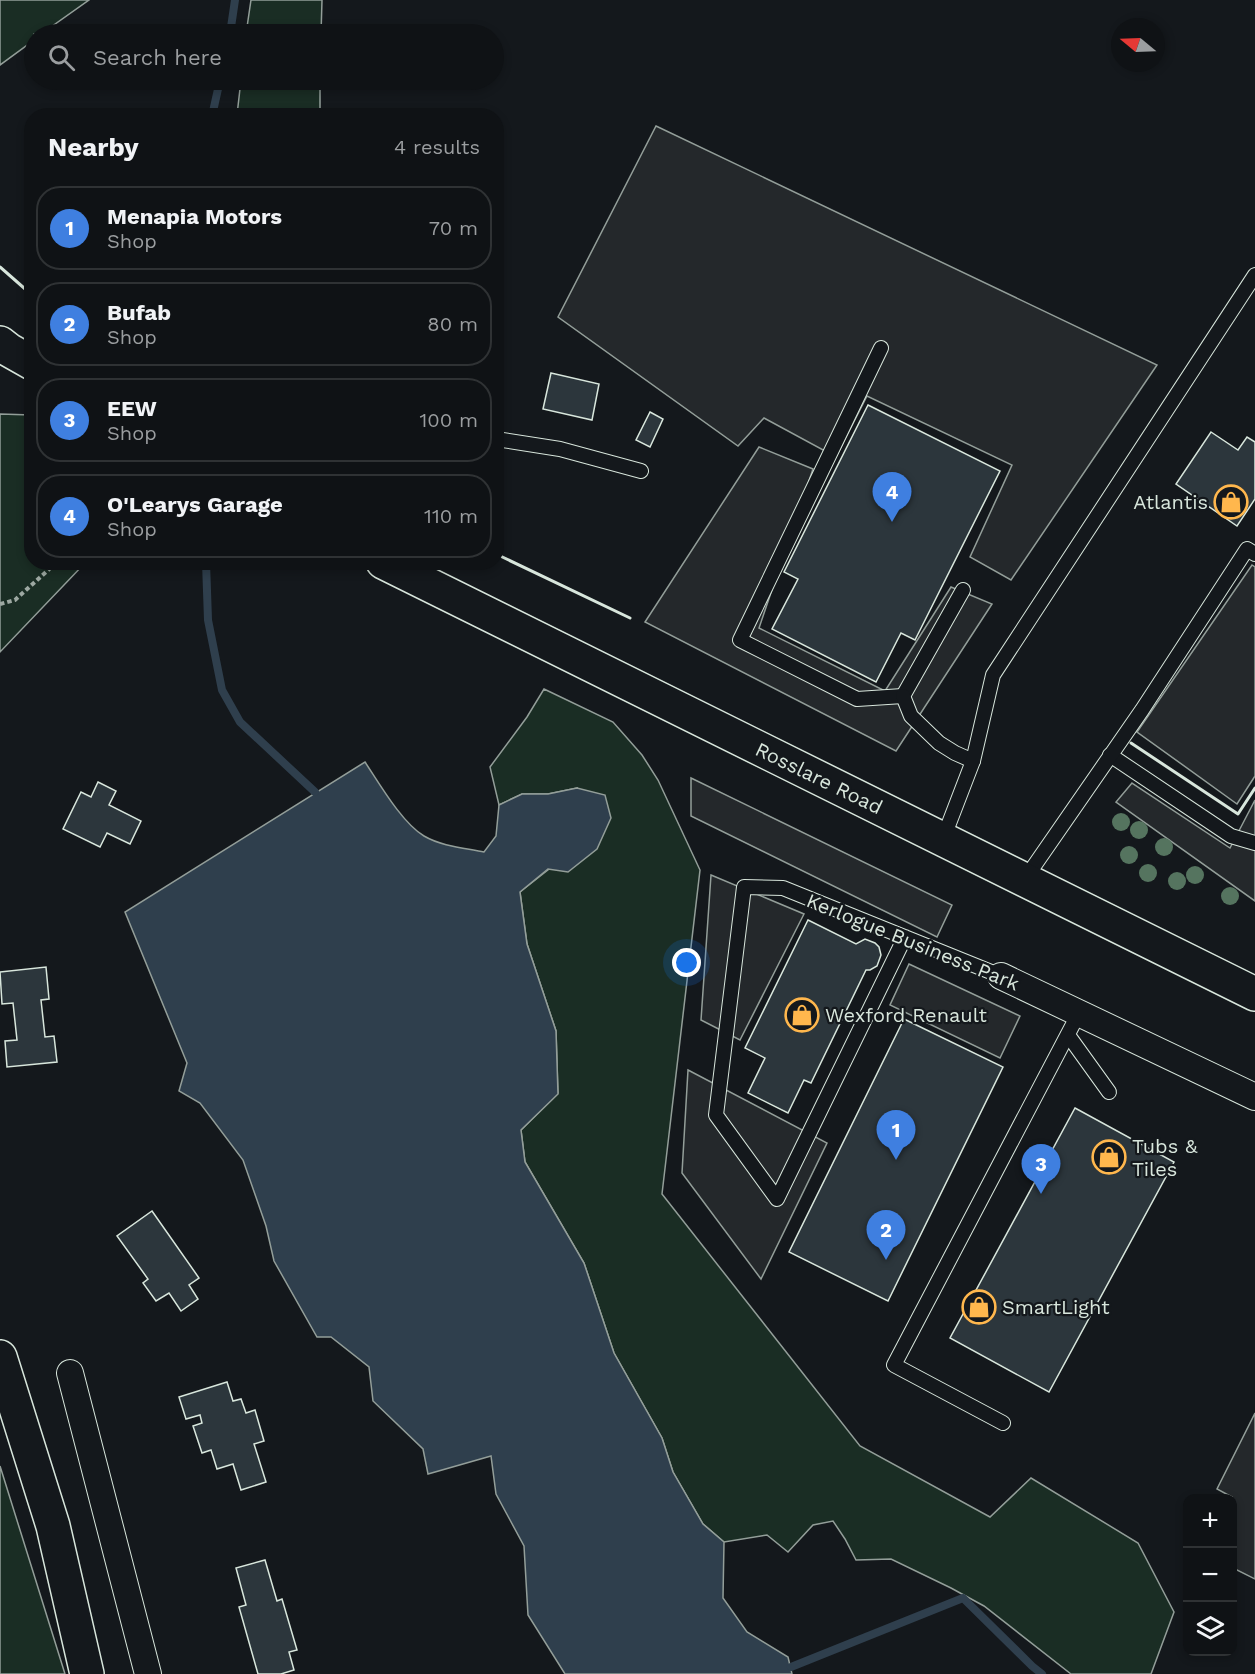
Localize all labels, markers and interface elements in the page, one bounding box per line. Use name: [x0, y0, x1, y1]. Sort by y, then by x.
north arrow: [1111, 18, 1165, 72]
search box: [24, 24, 504, 90]
icon: search: [45, 41, 78, 74]
text: Search here: [93, 45, 222, 70]
text: Nearby: [48, 132, 139, 162]
text: 4 results: [394, 135, 480, 159]
text: Menapia Motors: [107, 204, 282, 229]
text: 1: [65, 216, 74, 240]
text: 70 m: [429, 216, 478, 240]
text: Shop: [107, 229, 157, 253]
text: Bufab: [107, 300, 171, 325]
text: 2: [64, 312, 75, 336]
text: 80 m: [427, 312, 478, 336]
text: Shop: [107, 325, 157, 349]
text: EEW: [107, 396, 157, 421]
text: 3: [64, 408, 75, 432]
text: 100 m: [419, 408, 478, 432]
text: Shop: [107, 421, 157, 445]
pin: 4: [872, 472, 912, 522]
shop icon: Atlantis: [1213, 484, 1249, 520]
place label: Atlantis: [1133, 490, 1208, 514]
text: O'Learys Garage: [107, 492, 283, 517]
text: 4: [63, 504, 76, 528]
text: 110 m: [424, 504, 478, 528]
text: Shop: [107, 517, 157, 541]
street label: Rosslare Road: [751, 737, 887, 819]
street label: Kerlogue Business Park: [803, 888, 1023, 996]
your location: [672, 948, 701, 977]
shop icon: Wexford Renault: [784, 997, 820, 1033]
place label: Wexford Renault: [825, 1003, 987, 1027]
pin: 1: [876, 1110, 916, 1160]
place label: Tubs & Tiles: [1132, 1134, 1198, 1181]
shop icon: Tubs & Tiles: [1091, 1139, 1127, 1175]
pin: 3: [1022, 1144, 1060, 1194]
pin: 2: [866, 1210, 906, 1260]
shop icon: SmartLight: [961, 1289, 997, 1325]
place label: SmartLight: [1002, 1295, 1110, 1319]
map controls: [1183, 1494, 1237, 1656]
button: +: [1183, 1494, 1237, 1548]
button: −: [1183, 1548, 1237, 1602]
button: layers: [1183, 1602, 1237, 1656]

